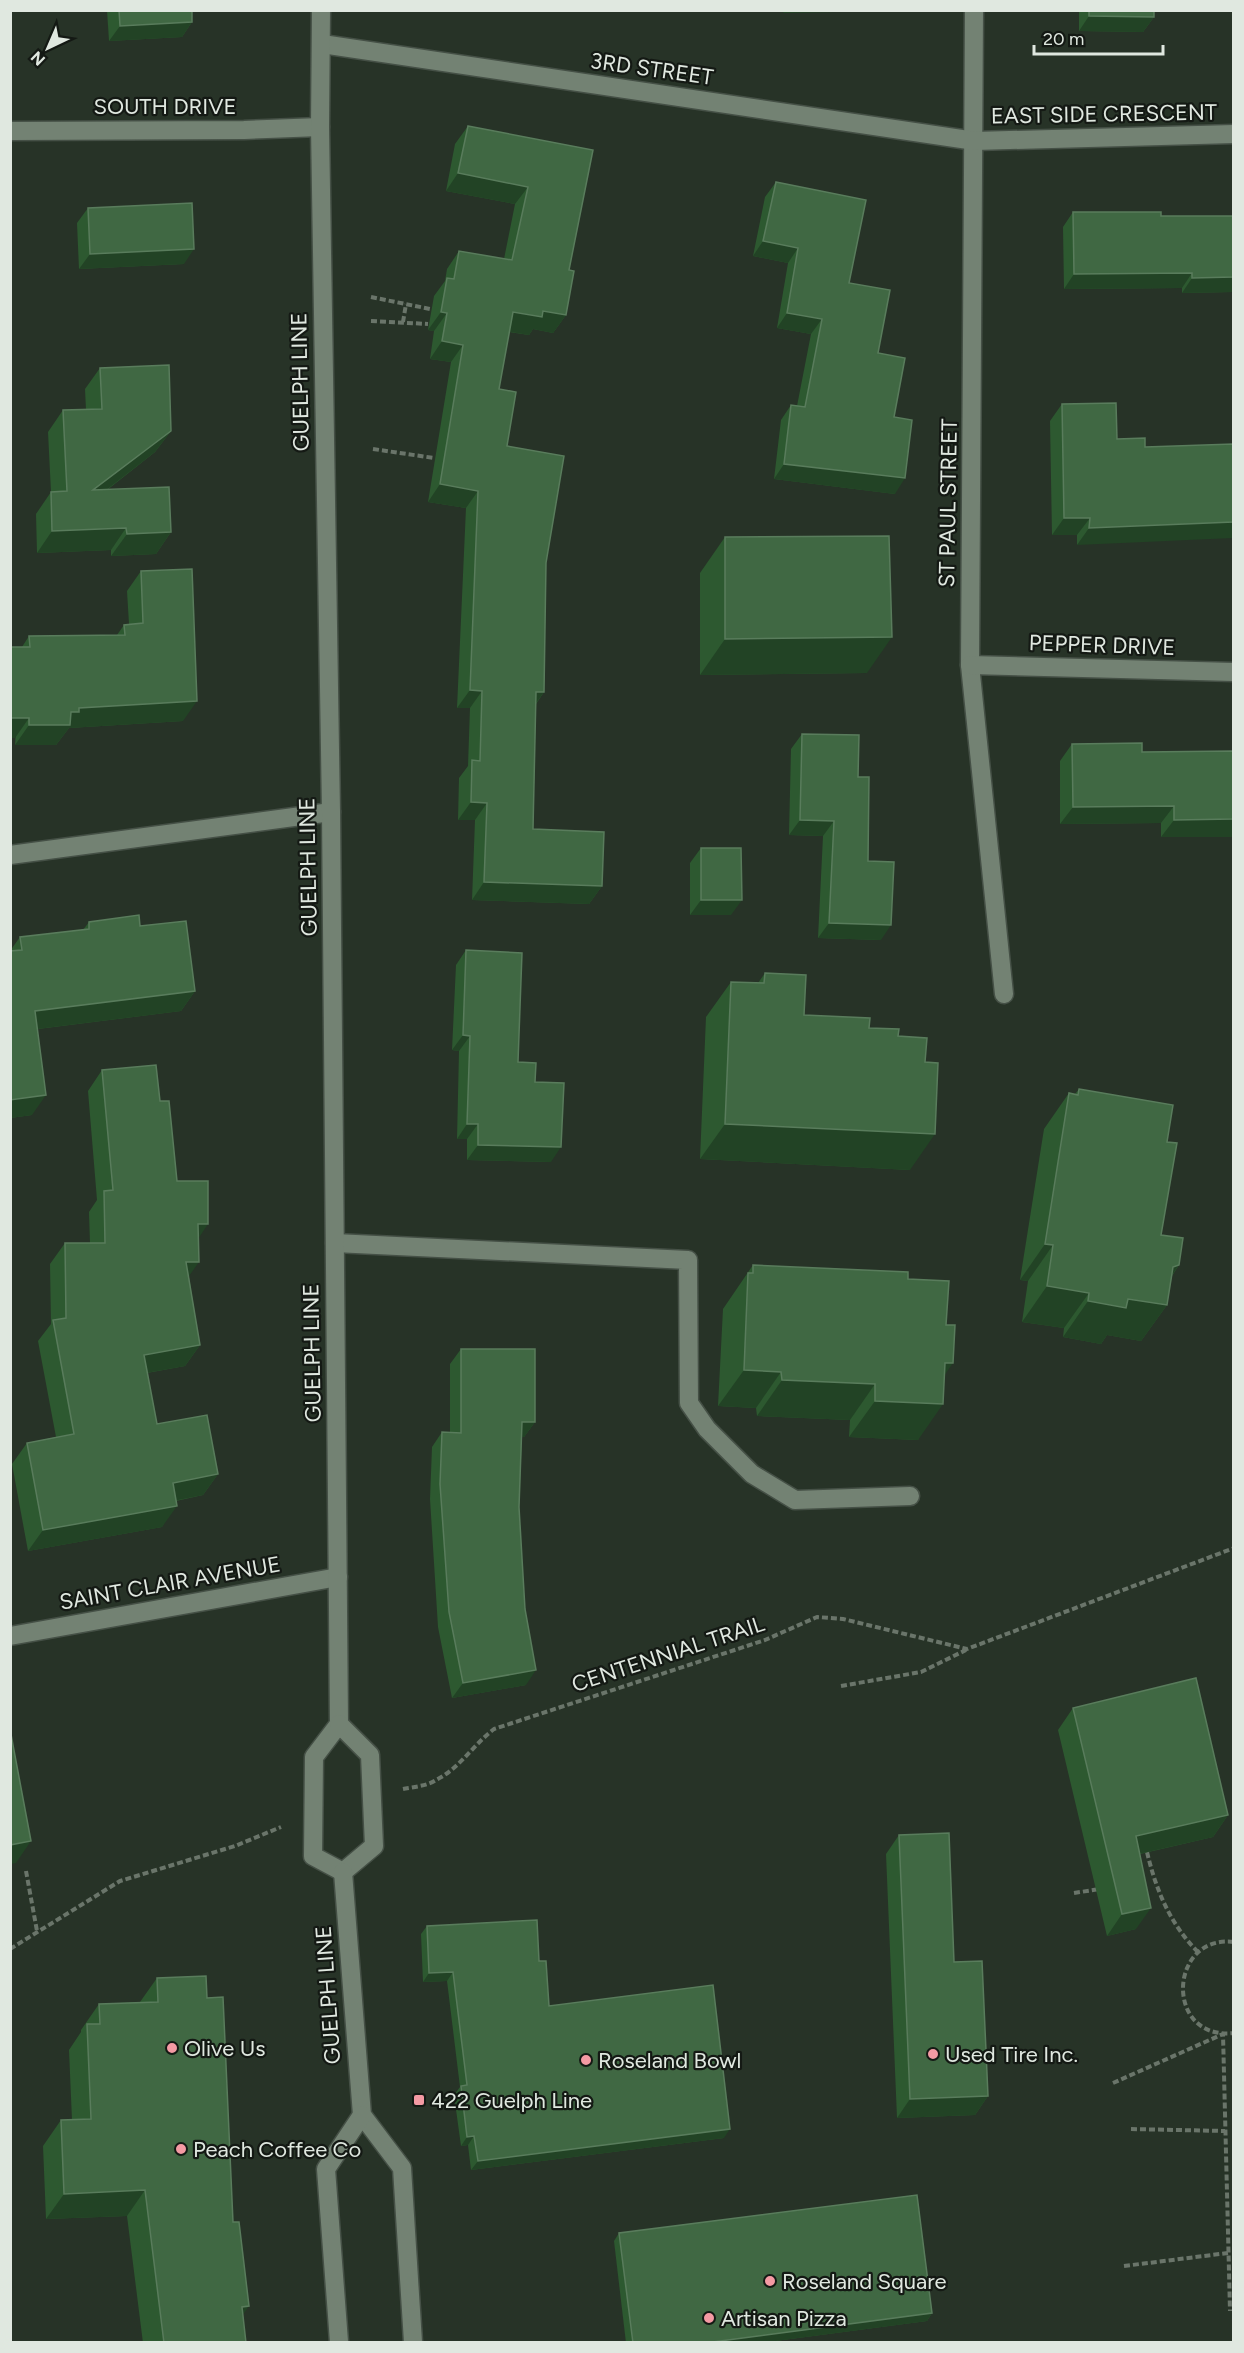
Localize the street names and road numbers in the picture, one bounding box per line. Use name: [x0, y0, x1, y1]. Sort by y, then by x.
street label: 3RD STREET: [589, 47, 715, 91]
street label: SOUTH DRIVE: [93, 93, 237, 120]
street label: EAST SIDE CRESCENT: [991, 99, 1217, 129]
street label: GUELPH LINE: [285, 312, 315, 452]
street label: ST PAUL STREET: [933, 418, 963, 588]
street label: PEPPER DRIVE: [1028, 629, 1176, 661]
street label: GUELPH LINE: [293, 797, 323, 937]
street label: GUELPH LINE: [297, 1283, 327, 1423]
street label: SAINT CLAIR AVENUE: [57, 1550, 283, 1616]
street label: CENTENNIAL TRAIL: [568, 1610, 768, 1698]
street label: GUELPH LINE: [310, 1925, 346, 2065]

